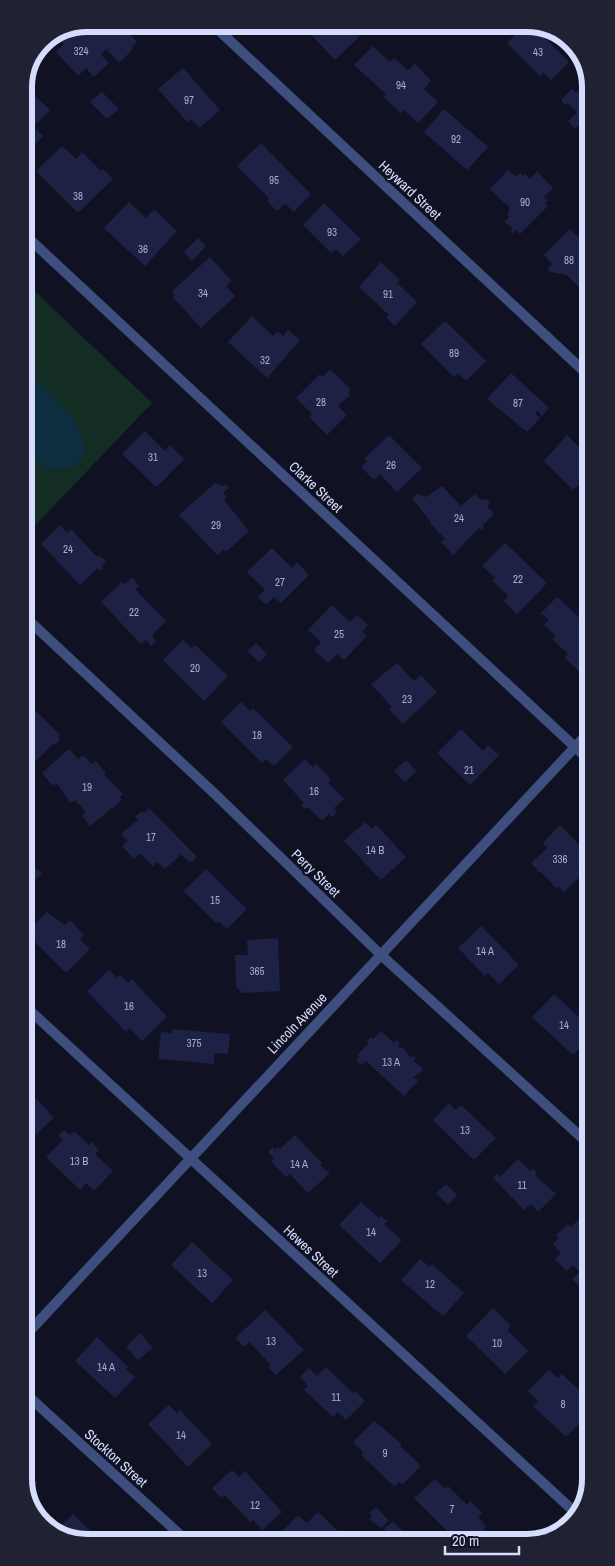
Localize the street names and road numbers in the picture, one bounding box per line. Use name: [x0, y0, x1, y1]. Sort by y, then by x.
street label: Heyward Street: [375, 156, 445, 224]
street label: Clarke Street: [285, 458, 347, 516]
street label: Perry Street: [288, 845, 344, 901]
street label: Lincoln Avenue: [263, 989, 331, 1057]
street label: Hewes Street: [280, 1221, 342, 1281]
street label: Stockton Street: [81, 1425, 151, 1491]

